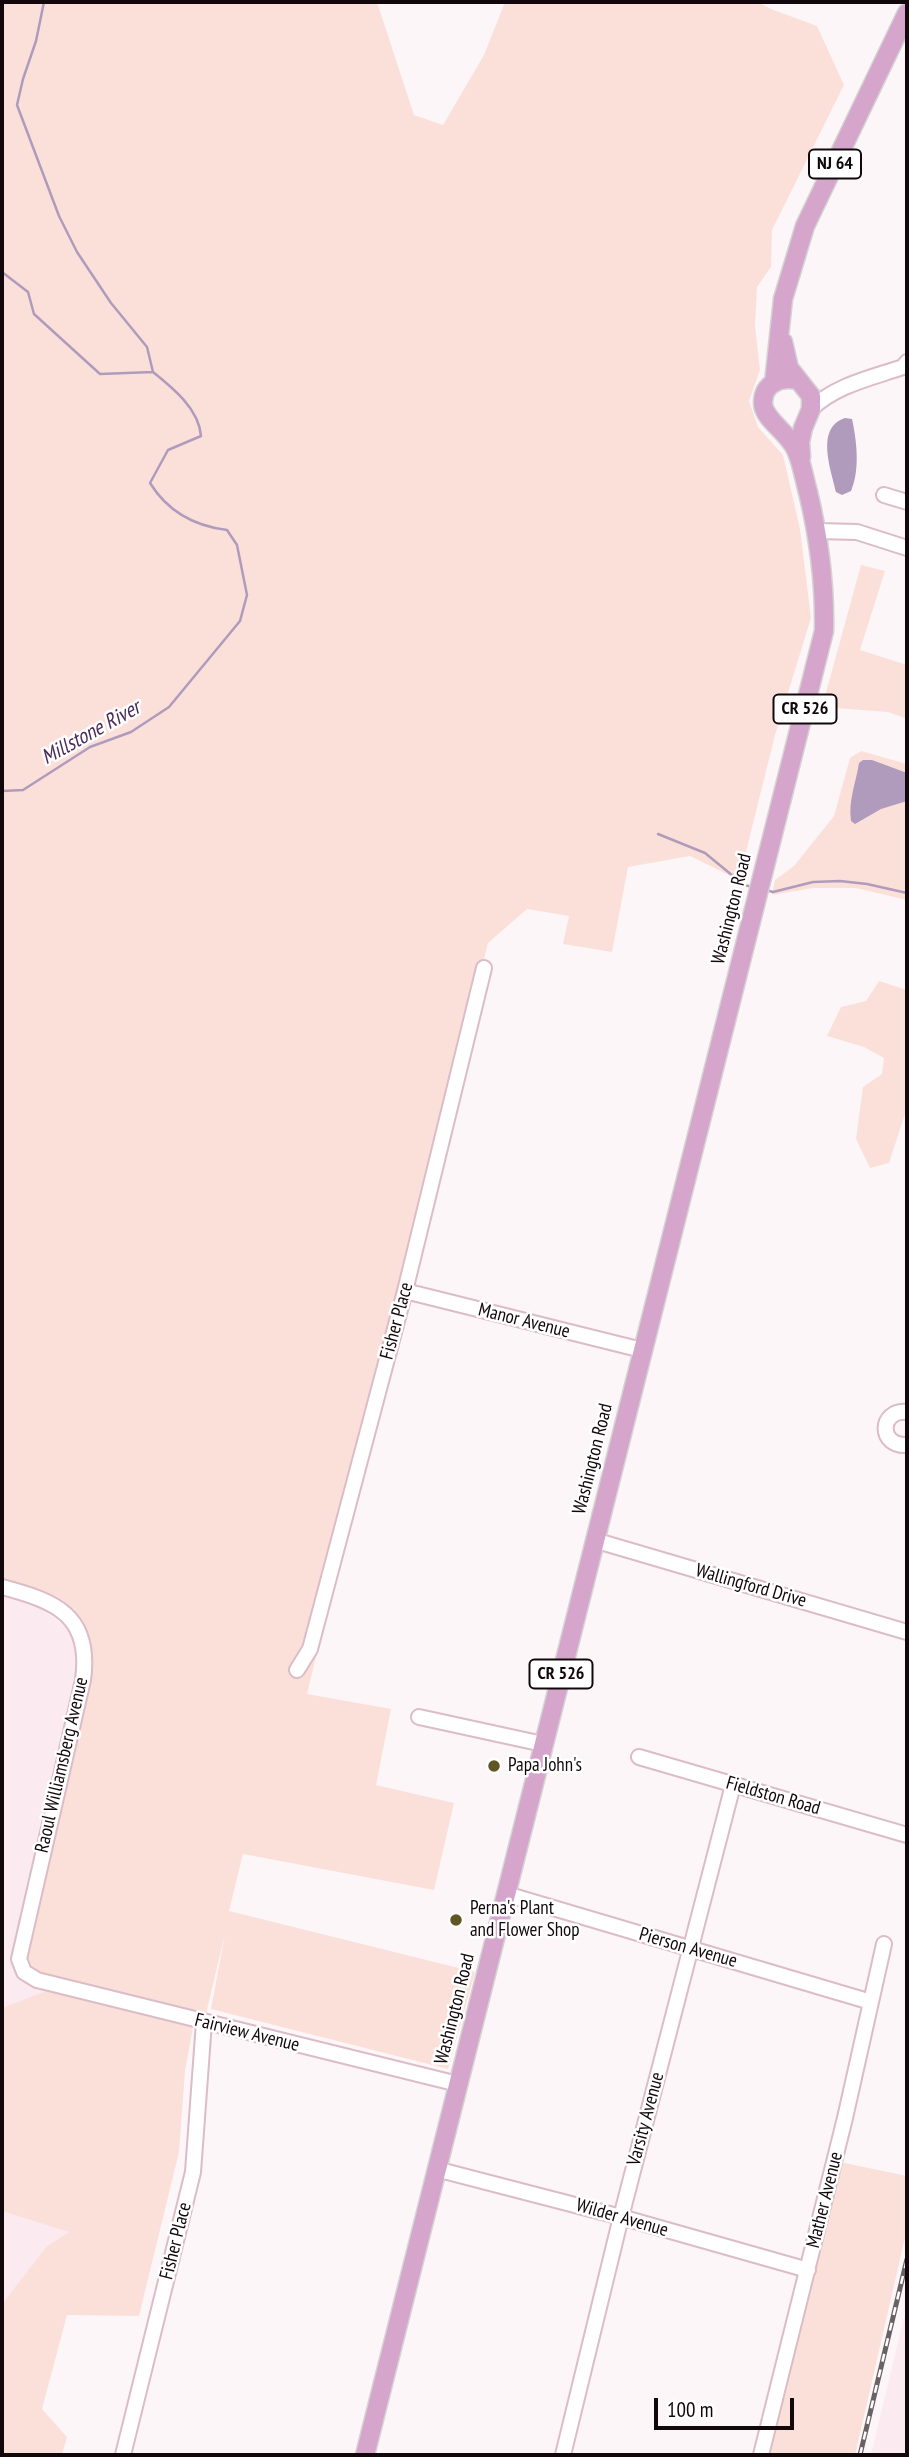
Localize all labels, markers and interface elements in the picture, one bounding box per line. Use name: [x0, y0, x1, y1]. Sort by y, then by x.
road number: NJ 64: [809, 149, 861, 178]
road number: CR 526: [774, 694, 836, 724]
water label: Millstone River: [37, 696, 145, 770]
street label: Washington Road: [707, 851, 757, 967]
street label: Fisher Place: [376, 1280, 418, 1362]
street label: Manor Avenue: [476, 1299, 572, 1343]
street label: Washington Road: [568, 1401, 618, 1517]
street label: Wallingford Drive: [693, 1559, 809, 1613]
road number: CR 526: [530, 1660, 592, 1688]
street label: Raoul Williamsberg Avenue: [31, 1675, 93, 1855]
place label: Papa John's: [508, 1755, 582, 1777]
marker: Papa John's: [486, 1758, 502, 1774]
street label: Fieldston Road: [723, 1772, 823, 1820]
place label: Perna's Plant and Flower Shop: [470, 1898, 580, 1942]
marker: Perna's Plant and Flower Shop: [448, 1912, 464, 1928]
street label: Pierson Avenue: [636, 1923, 740, 1973]
street label: Washington Road: [430, 1951, 480, 2067]
street label: Fairview Avenue: [192, 2009, 302, 2057]
street label: Varsity Avenue: [623, 2070, 669, 2168]
street label: Mather Avenue: [802, 2149, 848, 2251]
street label: Wilder Avenue: [573, 2194, 671, 2242]
street label: Fisher Place: [155, 2200, 197, 2282]
scale bar: [657, 2384, 797, 2428]
text: 100 m: [667, 2396, 713, 2423]

